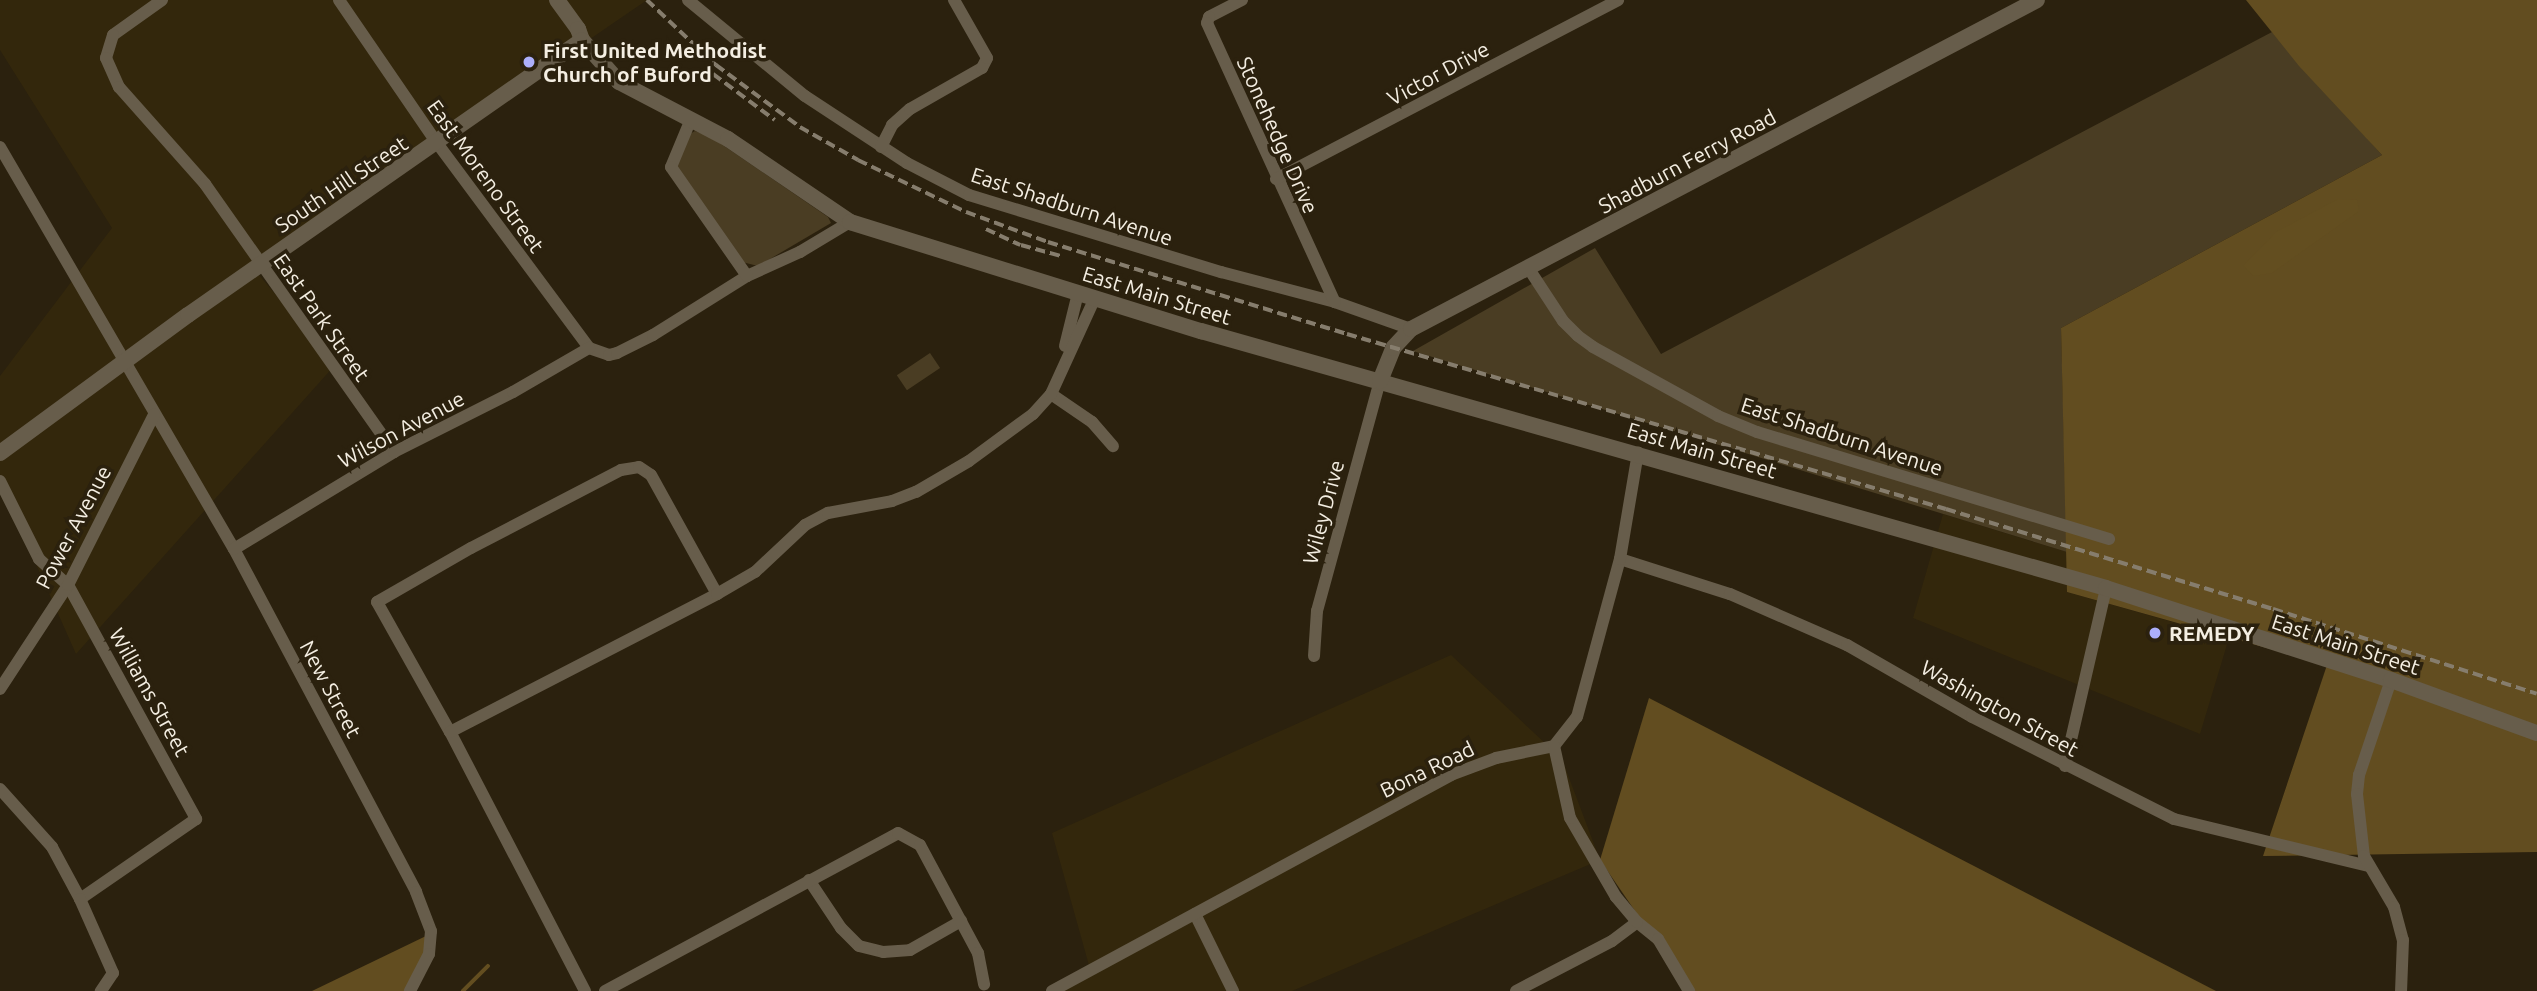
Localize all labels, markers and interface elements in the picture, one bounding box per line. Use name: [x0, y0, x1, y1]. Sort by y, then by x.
street label: Victor Drive: [1383, 36, 1493, 110]
place label: First United Methodist Church of Buford: [543, 37, 767, 87]
street label: Stonehedge Drive: [1232, 53, 1324, 217]
marker: First United Methodist Church of Buford: [521, 54, 537, 70]
street label: East Moreno Street: [422, 95, 550, 257]
street label: Shadburn Ferry Road: [1594, 104, 1780, 218]
street label: South Hill Street: [270, 130, 412, 238]
street label: East Shadburn Avenue: [968, 161, 1176, 251]
street label: East Park Street: [269, 248, 375, 386]
street label: East Main Street: [1080, 260, 1234, 330]
street label: Wilson Avenue: [334, 385, 468, 473]
street label: East Shadburn Avenue: [1738, 391, 1946, 481]
street label: East Main Street: [1624, 417, 1780, 483]
street label: Wiley Drive: [1297, 457, 1349, 567]
street label: Power Avenue: [30, 461, 116, 593]
street label: East Main Street: [2269, 608, 2423, 680]
place label: REMEDY: [2169, 620, 2254, 646]
street label: Williams Street: [104, 624, 196, 760]
marker: REMEDY: [2147, 625, 2163, 641]
street label: New Street: [295, 636, 367, 742]
street label: Washington Street: [1917, 654, 2083, 762]
street label: Bona Road: [1376, 735, 1478, 803]

